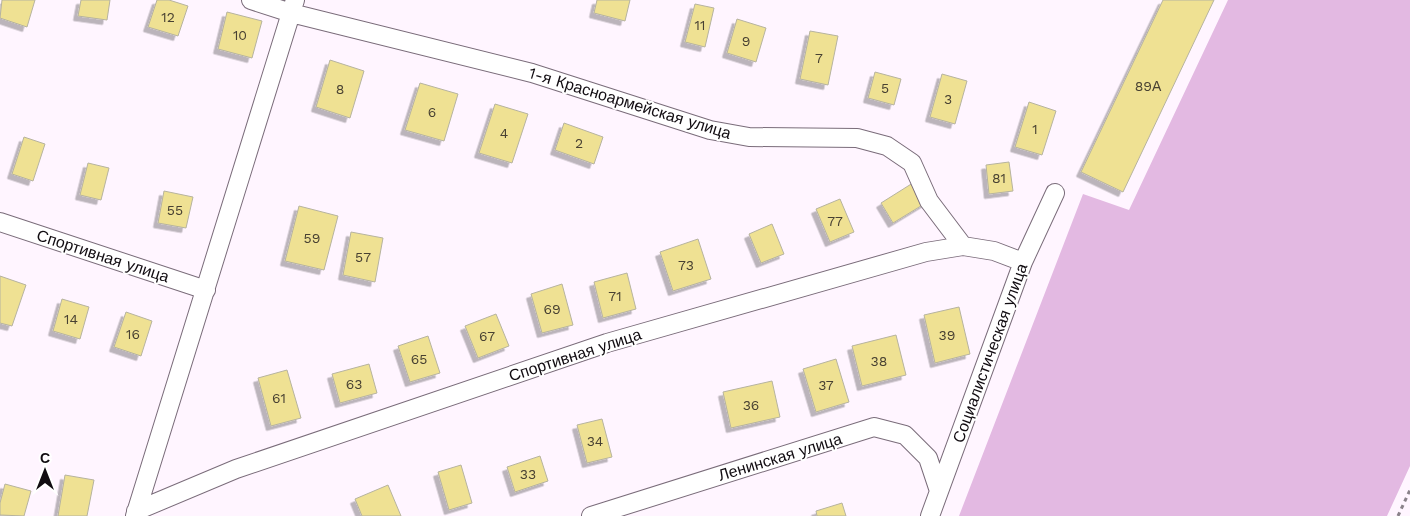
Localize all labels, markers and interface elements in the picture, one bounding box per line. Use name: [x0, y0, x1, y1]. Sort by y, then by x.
house number: 12: [161, 9, 175, 25]
house number: 11: [695, 17, 705, 33]
house number: 10: [233, 27, 247, 43]
house number: 9: [742, 33, 750, 49]
house number: 7: [815, 50, 823, 66]
street label: 1-я Красноармейская улица: [527, 63, 733, 143]
house number: 89А: [1135, 78, 1162, 94]
house number: 5: [881, 80, 889, 96]
house number: 8: [336, 81, 344, 97]
house number: 3: [944, 91, 952, 107]
house number: 6: [428, 104, 436, 120]
house number: 1: [1032, 121, 1038, 137]
house number: 4: [500, 125, 508, 141]
house number: 2: [575, 135, 583, 151]
house number: 81: [992, 170, 1006, 186]
house number: 55: [167, 202, 183, 218]
house number: 77: [827, 213, 843, 229]
street label: Спортивная улица: [34, 226, 172, 286]
house number: 59: [304, 230, 320, 246]
house number: 57: [355, 249, 371, 265]
house number: 73: [678, 257, 694, 273]
street label: Социалистическая улица: [949, 261, 1031, 445]
house number: 71: [608, 288, 622, 304]
house number: 69: [543, 301, 561, 317]
house number: 14: [64, 311, 78, 327]
street label: Спортивная улица: [506, 325, 644, 385]
house number: 16: [126, 326, 140, 342]
house number: 39: [939, 327, 955, 343]
house number: 67: [479, 328, 495, 344]
house number: 65: [411, 351, 427, 367]
house number: 38: [871, 353, 887, 369]
house number: 63: [346, 376, 362, 392]
house number: 37: [818, 377, 834, 393]
house number: 61: [272, 390, 286, 406]
house number: 36: [743, 397, 759, 413]
street label: Ленинская улица: [716, 429, 844, 485]
house number: 34: [587, 433, 603, 449]
north arrow: [20, 446, 70, 496]
text: С: [40, 450, 50, 466]
house number: 33: [520, 466, 536, 482]

